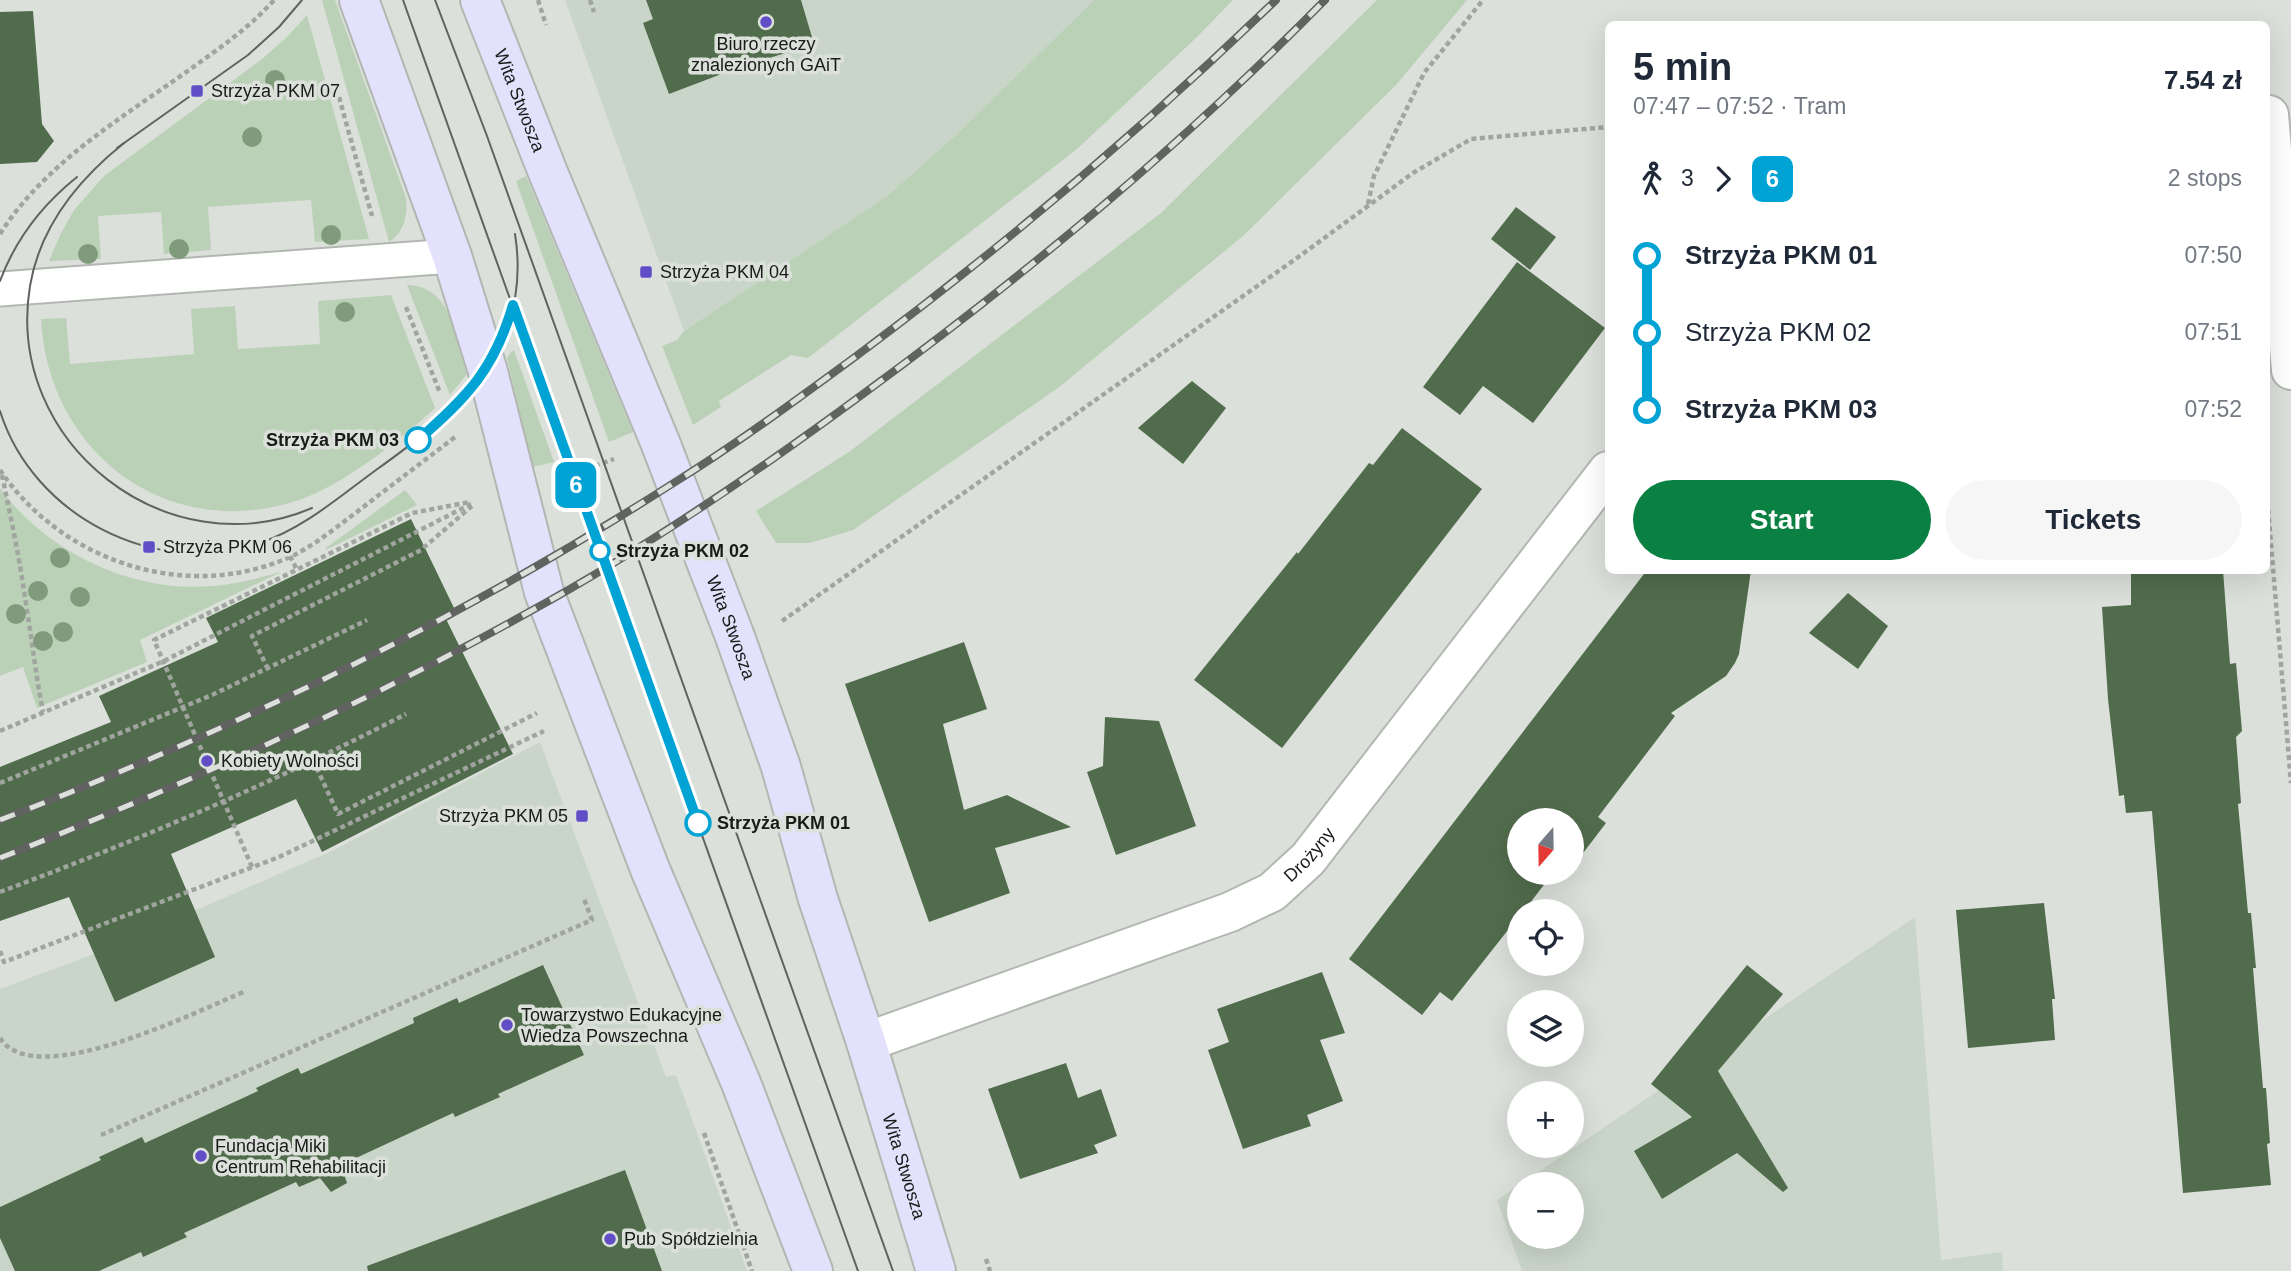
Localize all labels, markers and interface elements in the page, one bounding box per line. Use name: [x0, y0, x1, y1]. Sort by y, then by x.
marker: Biuro rzeczy znalezionych GAiT: [758, 14, 774, 30]
place label: Biuro rzeczy znalezionych GAiT: [691, 34, 841, 75]
street label: Wita Stwosza: [490, 46, 549, 156]
text: 5 min: [1633, 46, 1732, 88]
text: 7.54 zł: [2164, 65, 2242, 95]
place label: Strzyża PKM 07: [211, 81, 340, 101]
marker: Strzyża PKM 07: [189, 83, 205, 99]
text: 07:47 – 07:52 · Tram: [1633, 93, 1847, 119]
icon: walk: [1633, 160, 1671, 198]
icon: forward: [1704, 160, 1742, 198]
text: 3: [1681, 165, 1694, 191]
text: 6: [1766, 165, 1779, 192]
text: 2 stops: [2168, 165, 2242, 191]
text: Strzyża PKM 01: [1685, 240, 1877, 270]
text: 07:50: [2184, 242, 2242, 268]
place label: Strzyża PKM 04: [660, 262, 789, 282]
marker: Strzyża PKM 04: [638, 264, 654, 280]
text: Strzyża PKM 02: [1685, 317, 1871, 347]
text: 07:51: [2184, 319, 2242, 345]
text: Strzyża PKM 03: [1685, 394, 1877, 424]
text: 07:52: [2184, 396, 2242, 422]
marker: Strzyża PKM 03: [405, 427, 431, 453]
place label: Strzyża PKM 03: [266, 430, 399, 450]
line badge: 6: [553, 462, 599, 508]
text: 6: [569, 471, 583, 498]
button: Start: [1633, 480, 1931, 560]
button: Tickets: [1945, 480, 2242, 560]
place label: Strzyża PKM 06: [163, 537, 292, 557]
marker: Strzyża PKM 06: [141, 539, 157, 555]
marker: Strzyża PKM 02: [590, 541, 610, 561]
place label: Strzyża PKM 02: [616, 541, 749, 561]
street label: Wita Stwosza: [703, 573, 760, 683]
place label: Kobiety Wolności: [221, 751, 359, 771]
marker: Kobiety Wolności: [199, 753, 215, 769]
place label: Strzyża PKM 05: [439, 806, 568, 826]
marker: Strzyża PKM 05: [574, 808, 590, 824]
north arrow: [1507, 808, 1584, 886]
map controls: [1507, 808, 1584, 1249]
marker: Strzyża PKM 01: [685, 810, 711, 836]
place label: Strzyża PKM 01: [717, 813, 850, 833]
street label: Drożyny: [1280, 823, 1339, 886]
button: locate: [1507, 899, 1584, 976]
button: layers: [1507, 990, 1584, 1067]
place label: Towarzystwo Edukacyjne Wiedza Powszechna: [521, 1005, 722, 1046]
marker: Towarzystwo Edukacyjne Wiedza Powszechna: [499, 1017, 515, 1033]
button: +: [1507, 1081, 1584, 1158]
street label: Wita Stwosza: [878, 1111, 930, 1222]
place label: Fundacja Miki Centrum Rehabilitacji: [215, 1136, 386, 1177]
marker: Fundacja Miki Centrum Rehabilitacji: [193, 1148, 209, 1164]
button: −: [1507, 1172, 1584, 1249]
place label: Pub Spółdzielnia: [624, 1229, 759, 1249]
marker: Pub Spółdzielnia: [602, 1231, 618, 1247]

